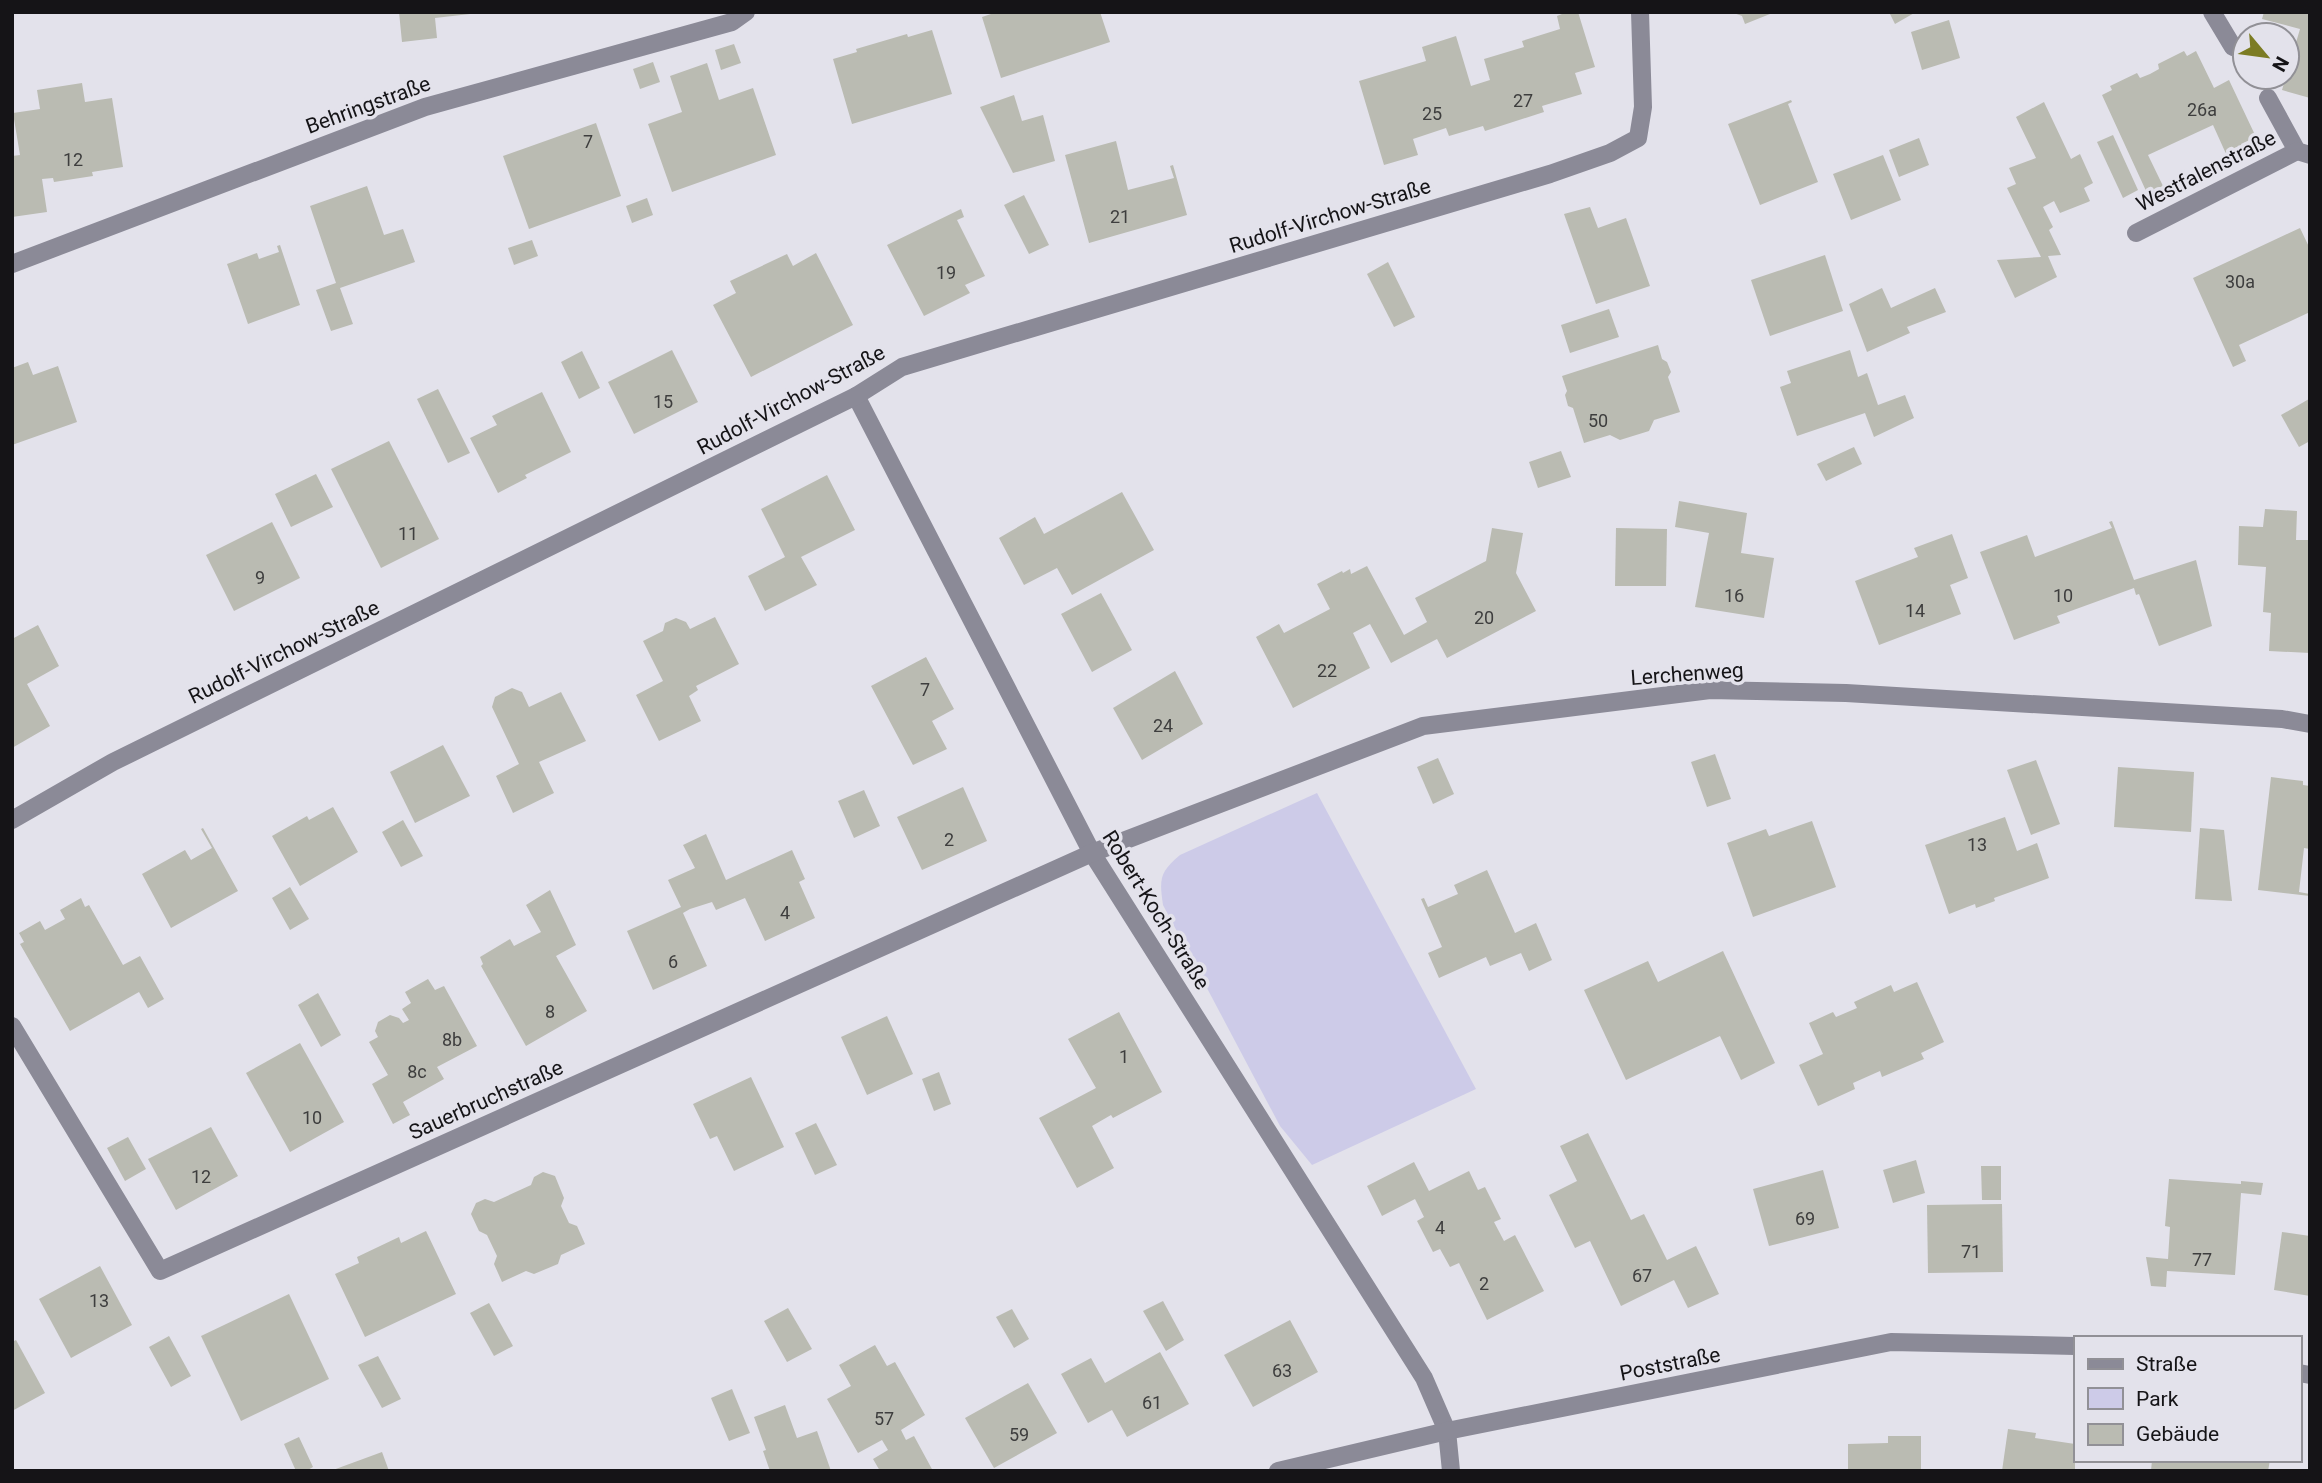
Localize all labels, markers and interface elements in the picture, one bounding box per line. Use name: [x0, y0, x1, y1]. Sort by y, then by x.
north arrow: [2231, 21, 2301, 91]
text: N: [2267, 53, 2294, 75]
street label: Behringstraße: [302, 71, 434, 139]
house number: 27: [1513, 90, 1533, 111]
house number: 26a: [2187, 99, 2217, 120]
house number: 25: [1422, 103, 1442, 124]
street label: Westfalenstraße: [2132, 126, 2280, 216]
house number: 7: [583, 131, 593, 152]
house number: 12: [63, 149, 83, 170]
street label: Rudolf-Virchow-Straße: [1226, 174, 1434, 258]
house number: 21: [1110, 206, 1130, 227]
house number: 19: [936, 262, 956, 283]
house number: 30a: [2225, 271, 2255, 292]
street label: Rudolf-Virchow-Straße: [693, 340, 889, 460]
house number: 15: [653, 391, 673, 412]
house number: 50: [1588, 410, 1608, 431]
house number: 11: [398, 523, 418, 544]
house number: 9: [255, 567, 265, 588]
house number: 16: [1724, 585, 1744, 606]
house number: 10: [2053, 585, 2073, 606]
street label: Rudolf-Virchow-Straße: [185, 595, 383, 709]
house number: 14: [1905, 600, 1925, 621]
house number: 20: [1474, 607, 1494, 628]
street label: Lerchenweg: [1630, 658, 1744, 690]
house number: 22: [1317, 660, 1337, 681]
house number: 7: [920, 679, 930, 700]
house number: 24: [1153, 715, 1173, 736]
street label: Robert-Koch-Straße: [1097, 826, 1215, 994]
house number: 2: [944, 829, 954, 850]
house number: 13: [1967, 834, 1987, 855]
house number: 4: [780, 902, 790, 923]
house number: 6: [668, 951, 678, 972]
house number: 8: [545, 1001, 555, 1022]
house number: 8b: [442, 1029, 462, 1050]
house number: 1: [1119, 1046, 1129, 1067]
street label: Sauerbruchstraße: [405, 1055, 567, 1145]
house number: 8c: [407, 1061, 427, 1082]
house number: 10: [302, 1107, 322, 1128]
house number: 12: [191, 1166, 211, 1187]
house number: 69: [1795, 1208, 1815, 1229]
house number: 4: [1435, 1217, 1445, 1238]
house number: 71: [1961, 1241, 1981, 1262]
house number: 77: [2192, 1249, 2212, 1270]
house number: 67: [1632, 1265, 1652, 1286]
house number: 2: [1479, 1273, 1489, 1294]
house number: 13: [89, 1290, 109, 1311]
legend: [2074, 1336, 2301, 1462]
street label: Poststraße: [1618, 1342, 1722, 1386]
text: Straße: [2136, 1352, 2197, 1376]
house number: 63: [1272, 1360, 1292, 1381]
text: Park: [2136, 1387, 2179, 1411]
house number: 61: [1142, 1392, 1162, 1413]
house number: 57: [874, 1408, 894, 1429]
text: Gebäude: [2136, 1422, 2219, 1446]
house number: 59: [1009, 1424, 1029, 1445]

